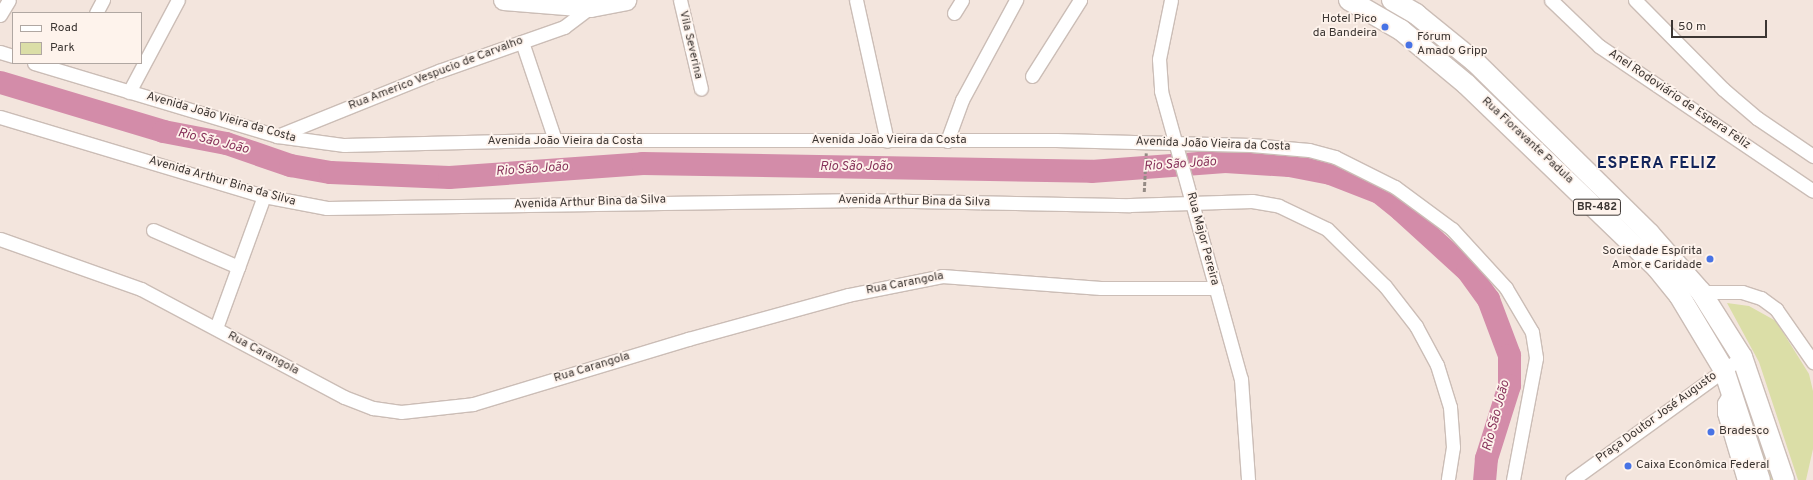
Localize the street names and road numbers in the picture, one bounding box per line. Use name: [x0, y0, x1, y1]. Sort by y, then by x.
street label: Vila Severina: [675, 9, 705, 81]
street label: Rua Americo Vespucio de Carvalho: [346, 34, 526, 114]
street label: Anel Rodoviário de Espera Feliz: [1605, 47, 1753, 153]
street label: Avenida João Vieira da Costa: [144, 90, 298, 146]
street label: Rua Fioravante Padula: [1478, 95, 1576, 187]
street label: Avenida João Vieira da Costa: [811, 134, 967, 148]
street label: Avenida João Vieira da Costa: [487, 135, 643, 149]
street label: Avenida João Vieira da Costa: [1135, 135, 1291, 155]
street label: Avenida Arthur Bina da Silva: [147, 154, 297, 210]
street label: Rua Major Pereira: [1183, 191, 1221, 287]
street label: Avenida Arthur Bina da Silva: [513, 193, 667, 213]
street label: Avenida Arthur Bina da Silva: [838, 193, 990, 211]
road number: BR-482: [1572, 198, 1622, 216]
street label: Rua Carangola: [865, 269, 945, 299]
street label: Rua Carangola: [225, 329, 301, 379]
street label: Rua Carangola: [552, 350, 632, 386]
street label: Praça Doutor José Augusto: [1594, 369, 1720, 467]

